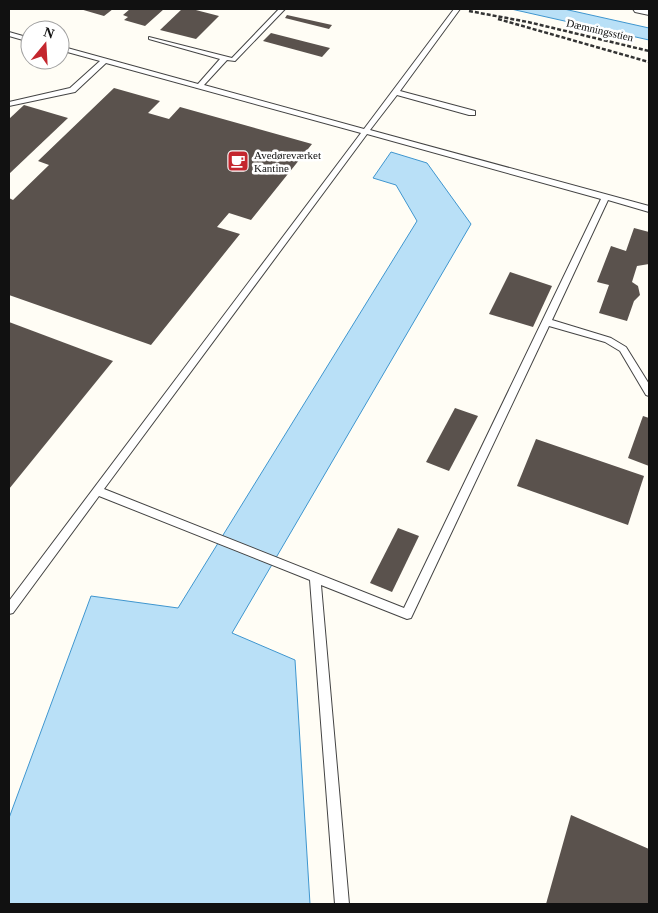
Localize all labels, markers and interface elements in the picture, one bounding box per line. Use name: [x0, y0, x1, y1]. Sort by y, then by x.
street label: Dæmningsstien: [565, 16, 635, 44]
north arrow: [20, 20, 70, 70]
text: N: [42, 24, 56, 42]
cafe icon: Avedøreværket Kantine: [226, 149, 250, 173]
place label: Avedøreværket Kantine: [254, 149, 321, 174]

